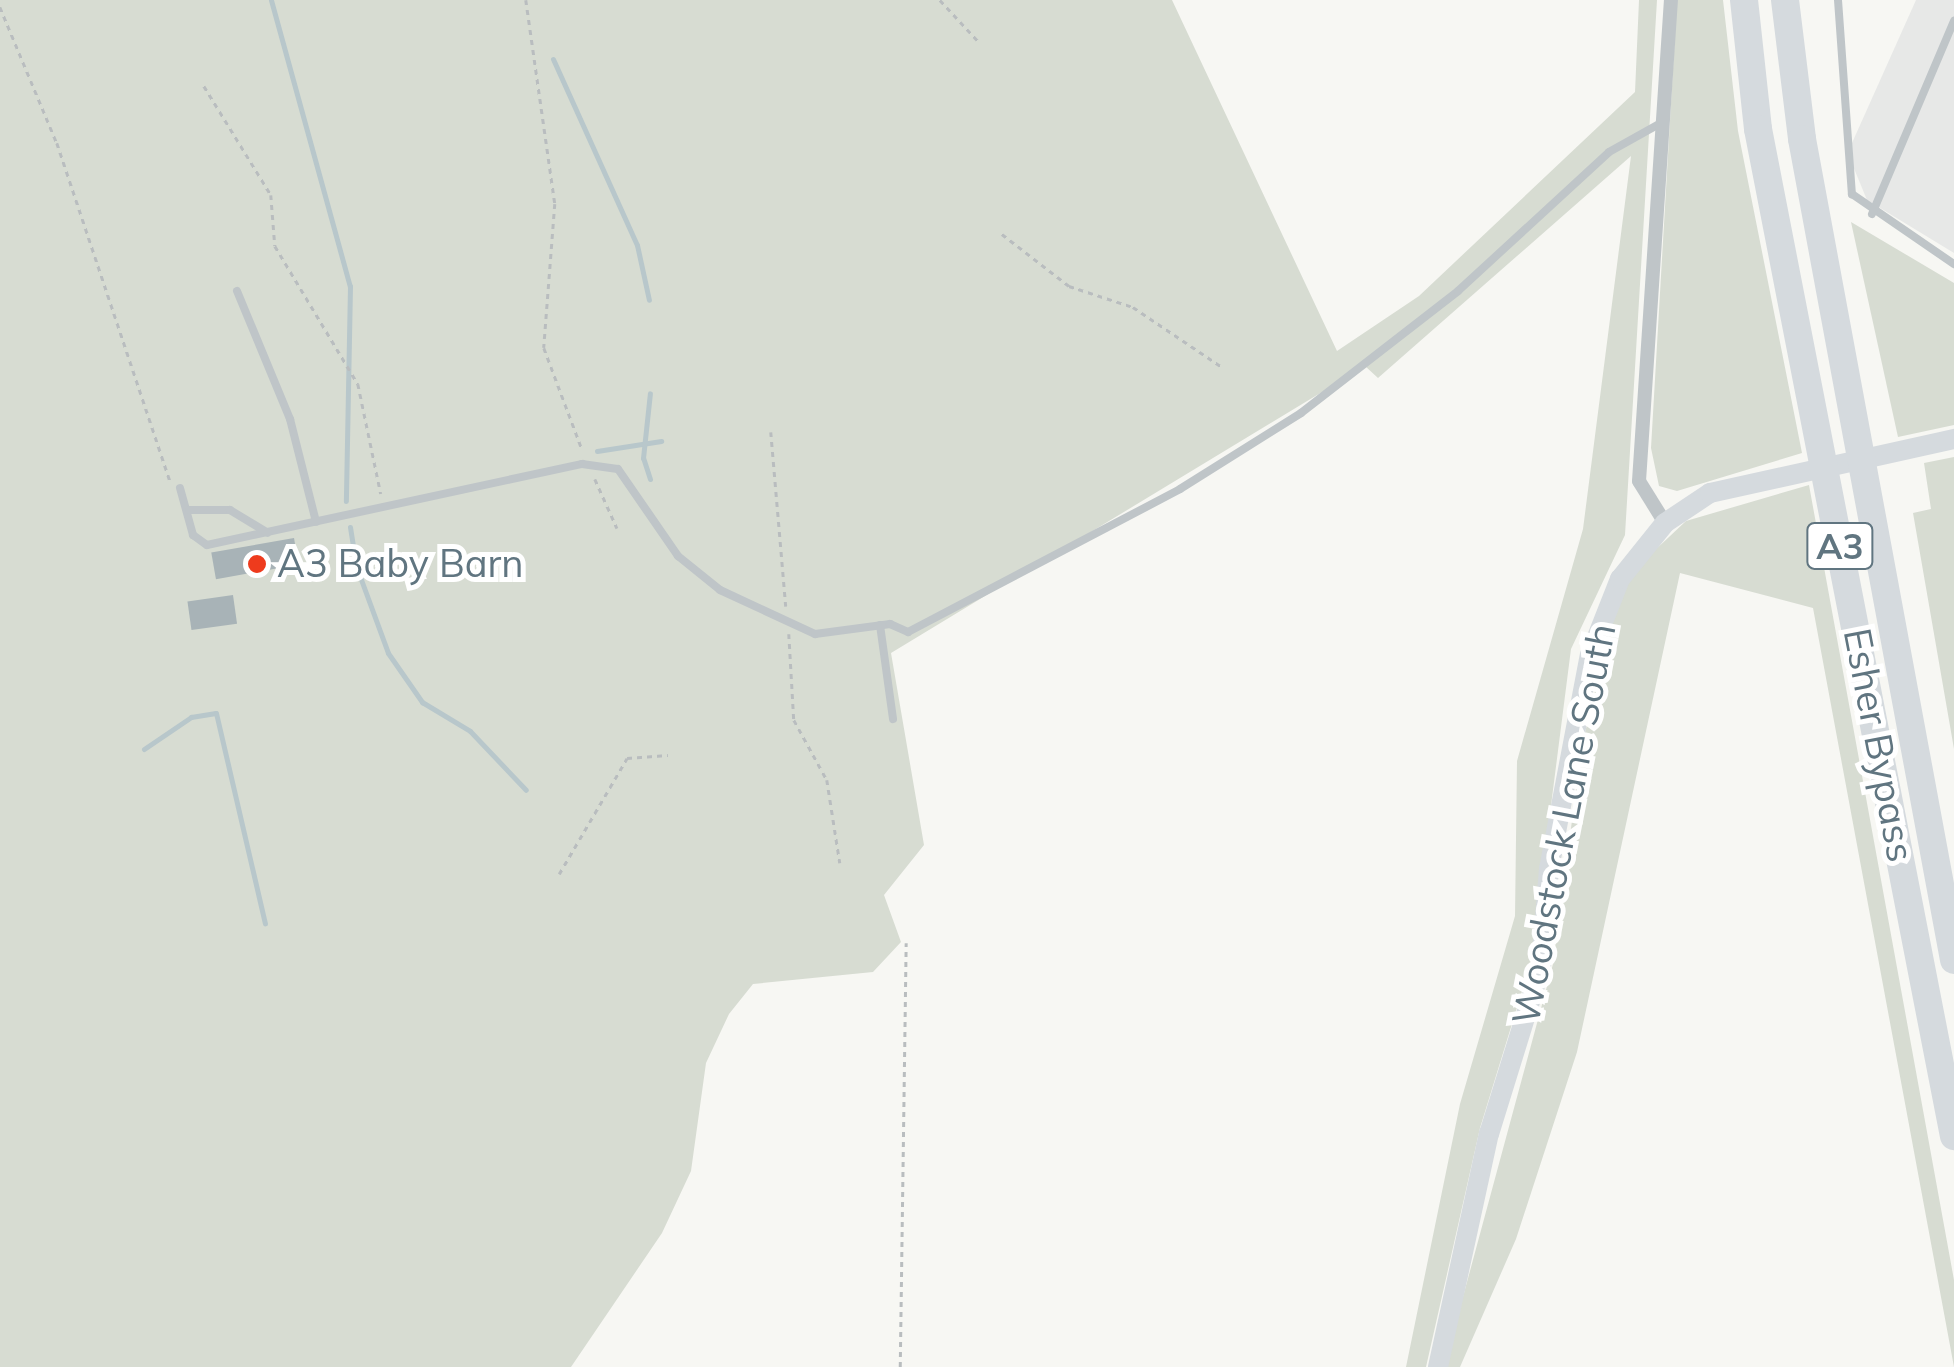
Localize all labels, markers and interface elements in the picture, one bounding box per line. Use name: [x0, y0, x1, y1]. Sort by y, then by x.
road number: A3: [1805, 516, 1875, 576]
place label: A3 Baby Barn: [277, 541, 524, 587]
marker: A3 Baby Barn: [246, 553, 268, 575]
street label: Woodstock Lane South: [1503, 620, 1625, 1028]
street label: Esher Bypass: [1834, 624, 1924, 866]

